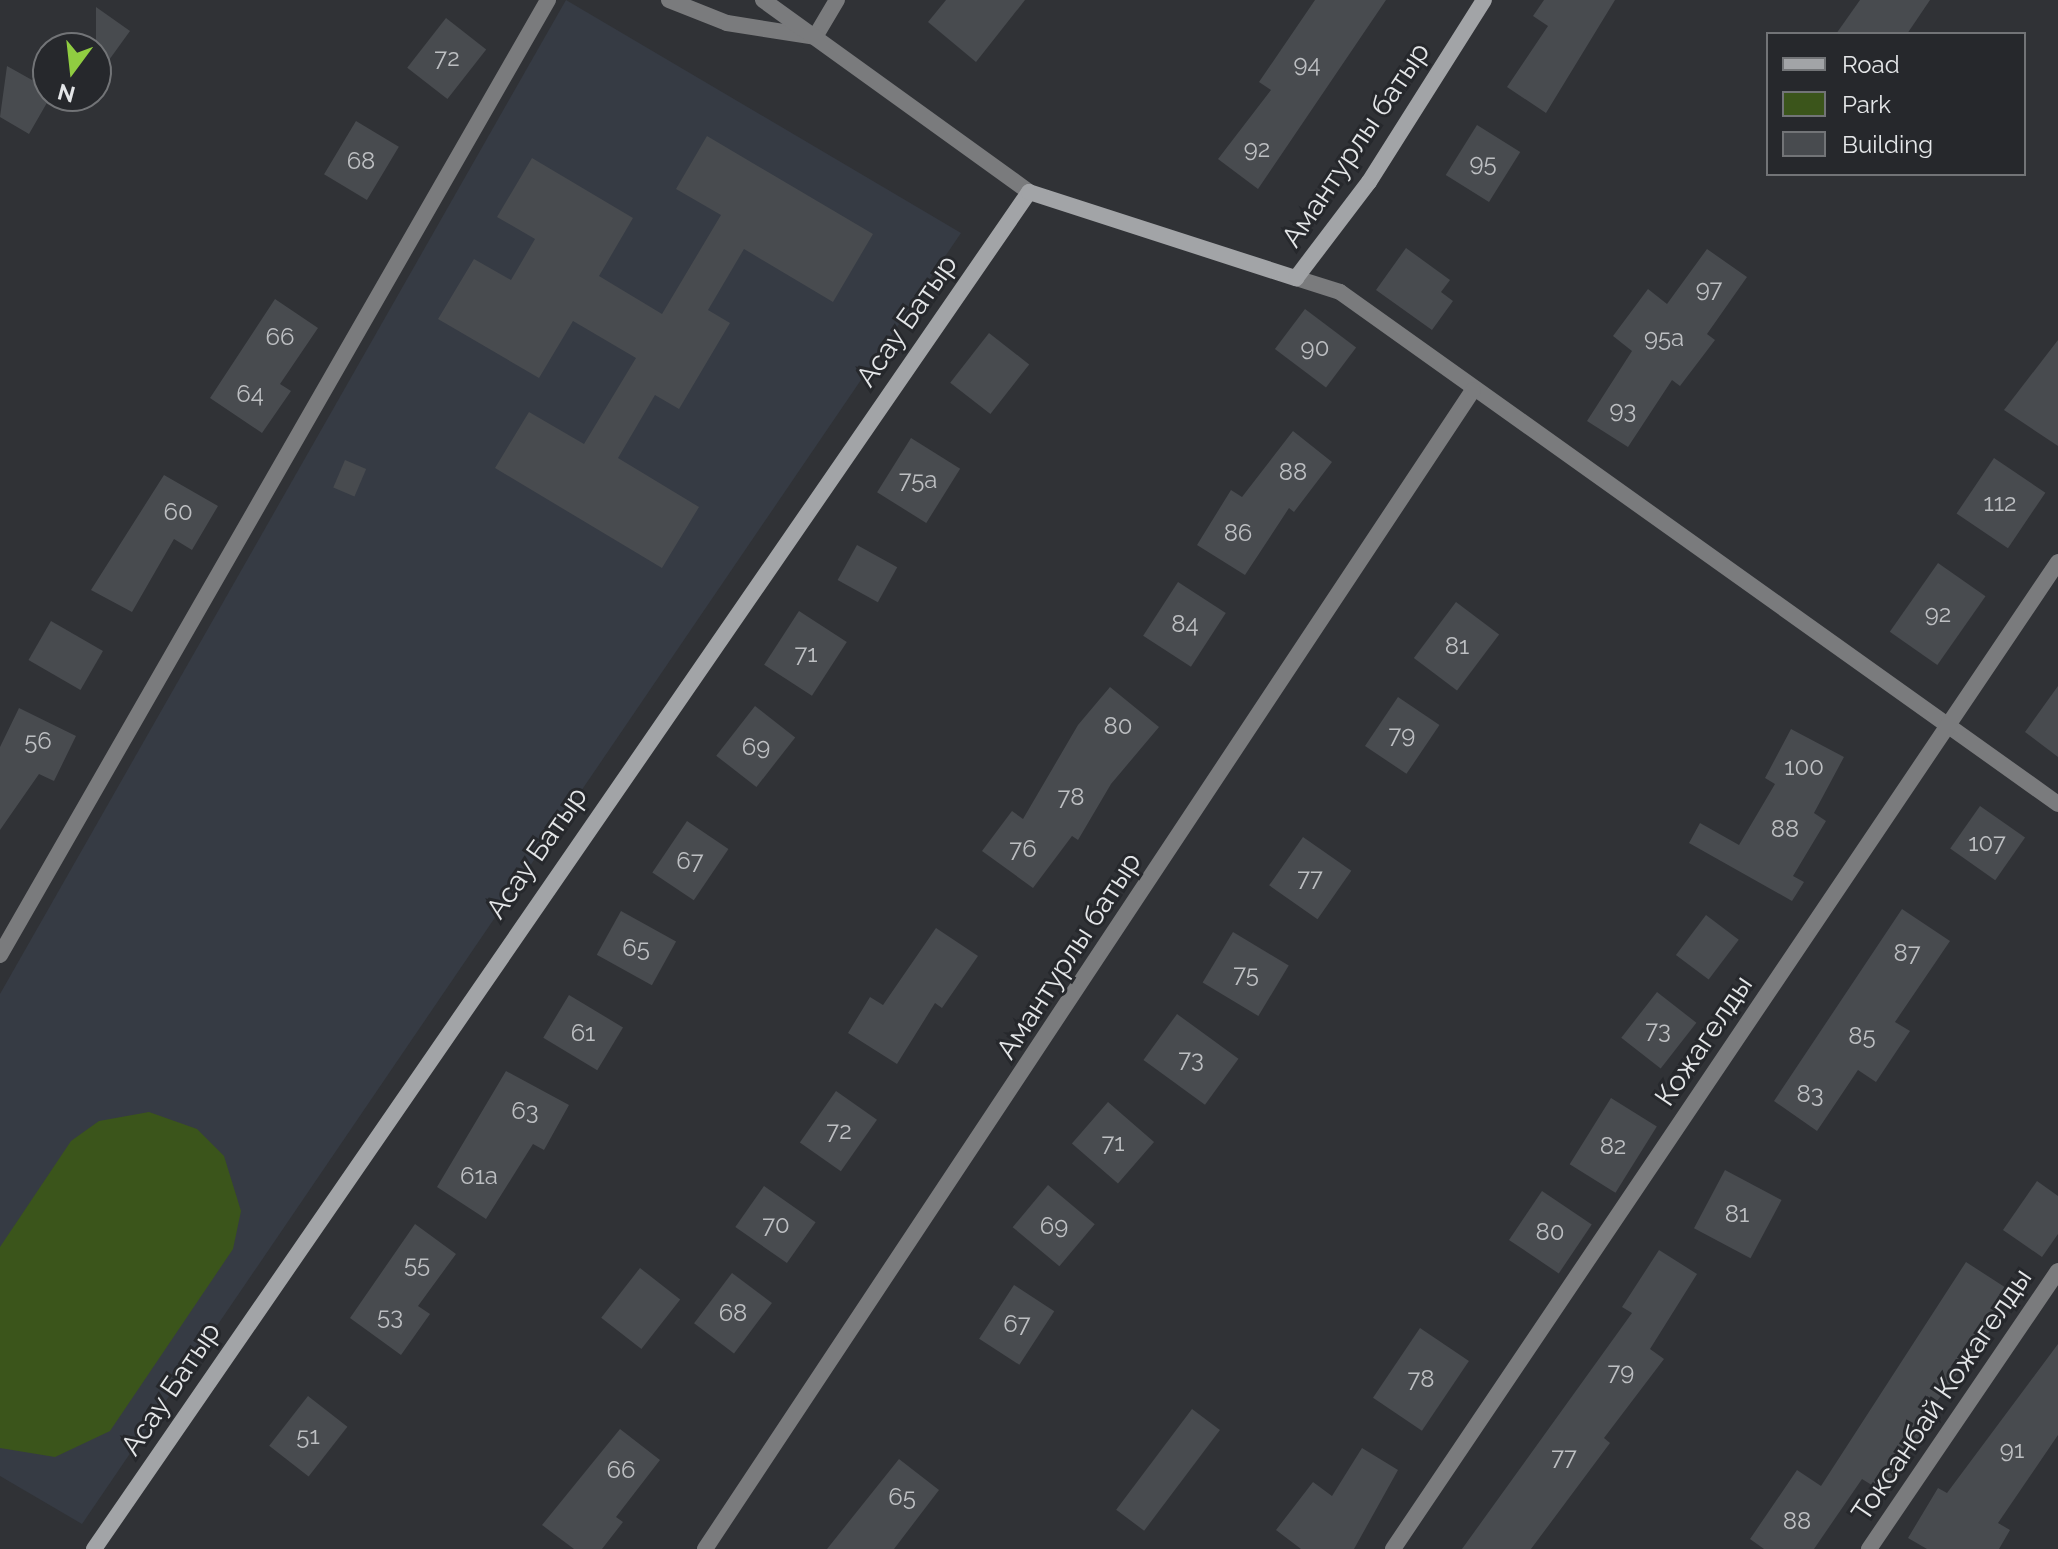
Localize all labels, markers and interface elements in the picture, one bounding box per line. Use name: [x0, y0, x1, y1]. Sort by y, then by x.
north arrow: [32, 32, 112, 112]
legend: [1766, 32, 2026, 176]
street label: Амантурлы батыр: [1275, 36, 1437, 254]
house number: 72: [434, 44, 460, 72]
house number: 94: [1293, 50, 1321, 78]
text: Road: [1842, 50, 1900, 79]
text: N: [55, 79, 78, 108]
text: Park: [1842, 90, 1891, 119]
text: Building: [1842, 130, 1933, 159]
house number: 92: [1244, 135, 1270, 163]
house number: 68: [347, 147, 375, 175]
house number: 95: [1469, 149, 1497, 177]
street label: Асау Батыр: [849, 248, 965, 394]
house number: 97: [1696, 275, 1722, 303]
house number: 66: [266, 323, 294, 351]
house number: 95а: [1644, 324, 1684, 352]
house number: 90: [1301, 334, 1329, 362]
house number: 64: [236, 380, 264, 408]
house number: 93: [1610, 396, 1636, 424]
house number: 88: [1279, 458, 1307, 486]
house number: 75а: [899, 466, 937, 494]
house number: 112: [1983, 489, 2017, 517]
house number: 60: [163, 498, 193, 526]
house number: 86: [1224, 519, 1252, 547]
house number: 92: [1925, 600, 1951, 628]
house number: 84: [1171, 610, 1199, 638]
house number: 81: [1445, 632, 1469, 660]
house number: 71: [794, 640, 818, 668]
house number: 80: [1104, 712, 1132, 740]
house number: 79: [1389, 721, 1415, 749]
house number: 56: [24, 727, 52, 755]
house number: 69: [742, 733, 770, 761]
house number: 100: [1784, 753, 1824, 781]
street label: Асау Батыр: [479, 780, 595, 926]
house number: 78: [1057, 783, 1085, 811]
house number: 88: [1771, 815, 1799, 843]
house number: 107: [1968, 829, 2006, 857]
house number: 76: [1009, 835, 1037, 863]
street label: Амантурлы батыр: [990, 846, 1148, 1066]
house number: 67: [676, 847, 704, 875]
house number: 77: [1297, 864, 1323, 892]
house number: 65: [622, 934, 650, 962]
house number: 87: [1893, 939, 1921, 967]
house number: 75: [1233, 960, 1259, 988]
street label: Кожагелды: [1648, 969, 1760, 1113]
house number: 73: [1645, 1016, 1671, 1044]
house number: 61: [571, 1019, 595, 1047]
house number: 85: [1848, 1022, 1876, 1050]
house number: 73: [1178, 1045, 1204, 1073]
house number: 83: [1796, 1080, 1824, 1108]
house number: 63: [511, 1097, 539, 1125]
house number: 72: [826, 1117, 852, 1145]
house number: 71: [1101, 1129, 1125, 1157]
house number: 82: [1600, 1132, 1626, 1160]
house number: 61а: [460, 1162, 498, 1190]
house number: 81: [1725, 1200, 1749, 1228]
house number: 70: [762, 1211, 790, 1239]
house number: 69: [1040, 1212, 1068, 1240]
house number: 80: [1536, 1218, 1564, 1246]
house number: 55: [404, 1250, 430, 1278]
street label: Токсанбай Кожагелды: [1845, 1262, 2039, 1528]
house number: 68: [719, 1299, 747, 1327]
house number: 53: [377, 1302, 403, 1330]
house number: 67: [1003, 1310, 1031, 1338]
street label: Асау Батыр: [114, 1316, 228, 1462]
house number: 79: [1608, 1358, 1634, 1386]
house number: 78: [1407, 1365, 1435, 1393]
house number: 51: [296, 1422, 320, 1450]
house number: 91: [2000, 1436, 2024, 1464]
house number: 77: [1551, 1443, 1577, 1471]
house number: 66: [607, 1456, 635, 1484]
house number: 65: [888, 1483, 916, 1511]
house number: 88: [1783, 1507, 1811, 1535]

